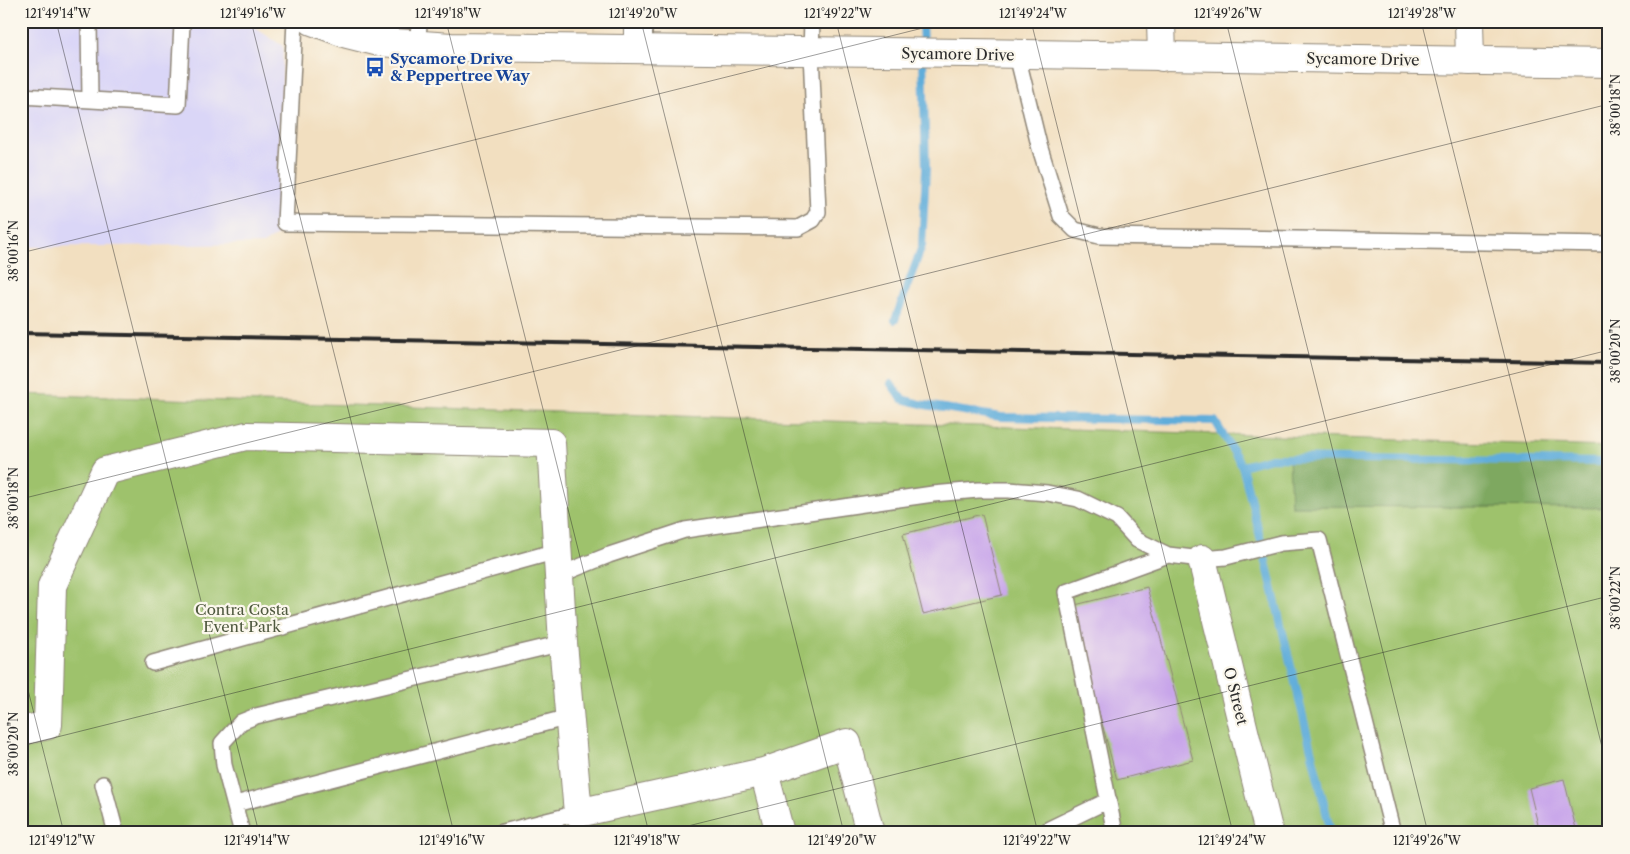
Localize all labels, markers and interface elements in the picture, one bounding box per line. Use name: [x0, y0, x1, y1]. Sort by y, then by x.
text: 121°49'14"W: [25, 6, 92, 21]
text: 121°49'16"W: [220, 6, 287, 21]
text: 121°49'18"W: [415, 6, 482, 21]
text: 121°49'20"W: [609, 6, 678, 21]
text: 121°49'22"W: [804, 6, 873, 21]
text: 121°49'24"W: [999, 6, 1068, 21]
text: 121°49'26"W: [1194, 6, 1263, 21]
text: 121°49'28"W: [1388, 6, 1457, 21]
street label: Sycamore Drive: [901, 44, 1015, 64]
place label: Sycamore Drive & Peppertree Way: [390, 49, 531, 85]
street label: Sycamore Drive: [1306, 49, 1420, 69]
bus stop icon: Sycamore Drive & Peppertree Way: [364, 56, 386, 78]
text: 38°00'18"N: [1608, 74, 1623, 136]
text: 38°00'16"N: [6, 220, 21, 282]
text: 38°00'20"N: [1608, 319, 1623, 383]
text: 38°00'18"N: [6, 467, 21, 529]
text: 38°00'22"N: [1608, 566, 1623, 630]
park label: Contra Costa Event Park: [195, 600, 289, 636]
street label: O Street: [1220, 665, 1253, 728]
text: 38°00'20"N: [6, 712, 21, 776]
text: 121°49'12"W: [29, 833, 96, 848]
text: 121°49'14"W: [224, 833, 291, 848]
text: 121°49'16"W: [419, 833, 486, 848]
text: 121°49'18"W: [614, 833, 681, 848]
text: 121°49'20"W: [808, 833, 877, 848]
text: 121°49'22"W: [1003, 833, 1072, 848]
text: 121°49'24"W: [1198, 833, 1267, 848]
text: 121°49'26"W: [1393, 833, 1462, 848]

